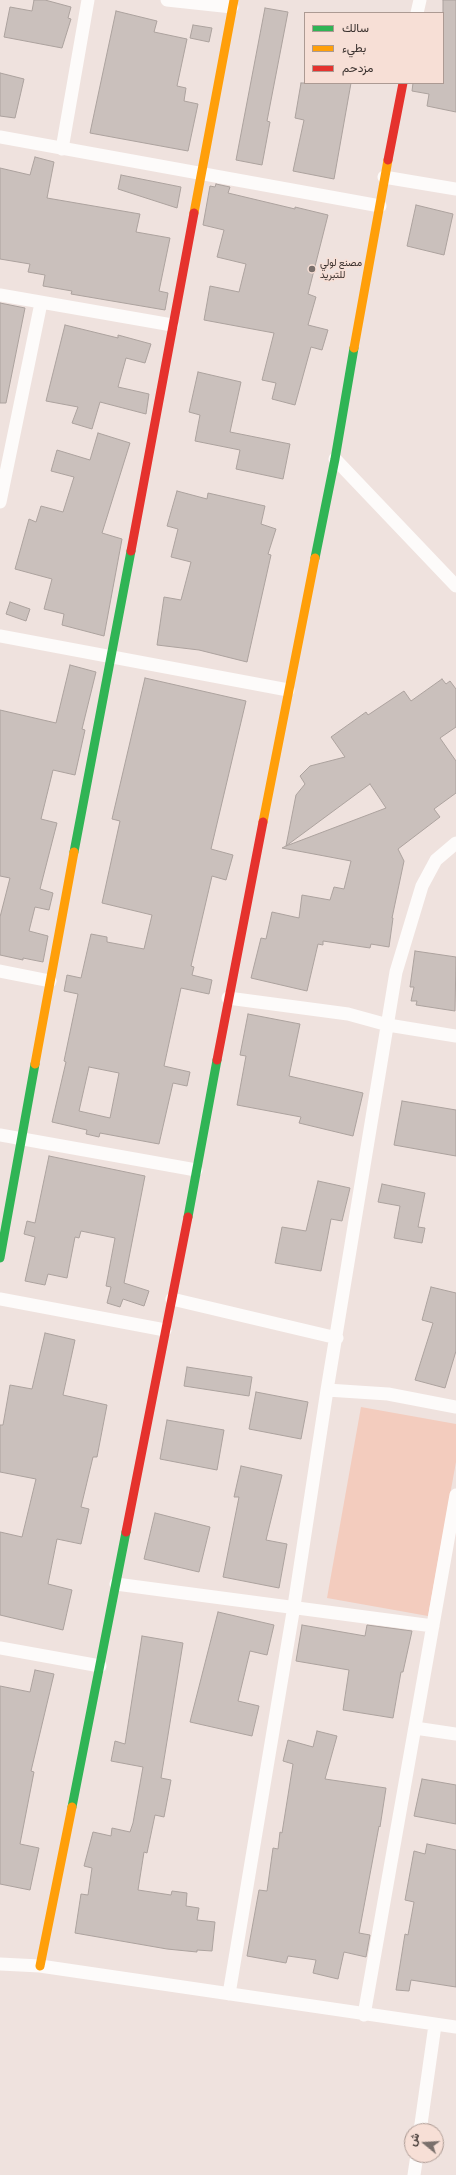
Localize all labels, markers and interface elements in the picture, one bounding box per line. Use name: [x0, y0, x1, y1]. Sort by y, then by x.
legend: [304, 12, 444, 84]
text: سالك: [342, 19, 369, 36]
text: بطيء: [342, 39, 366, 56]
text: مزدحم: [342, 59, 373, 76]
place label: مصنع لولي للتبريد: [320, 257, 362, 280]
marker: مصنع لولي للتبريد: [307, 264, 317, 274]
north arrow: [404, 2123, 444, 2163]
text: ش: [404, 2131, 422, 2148]

